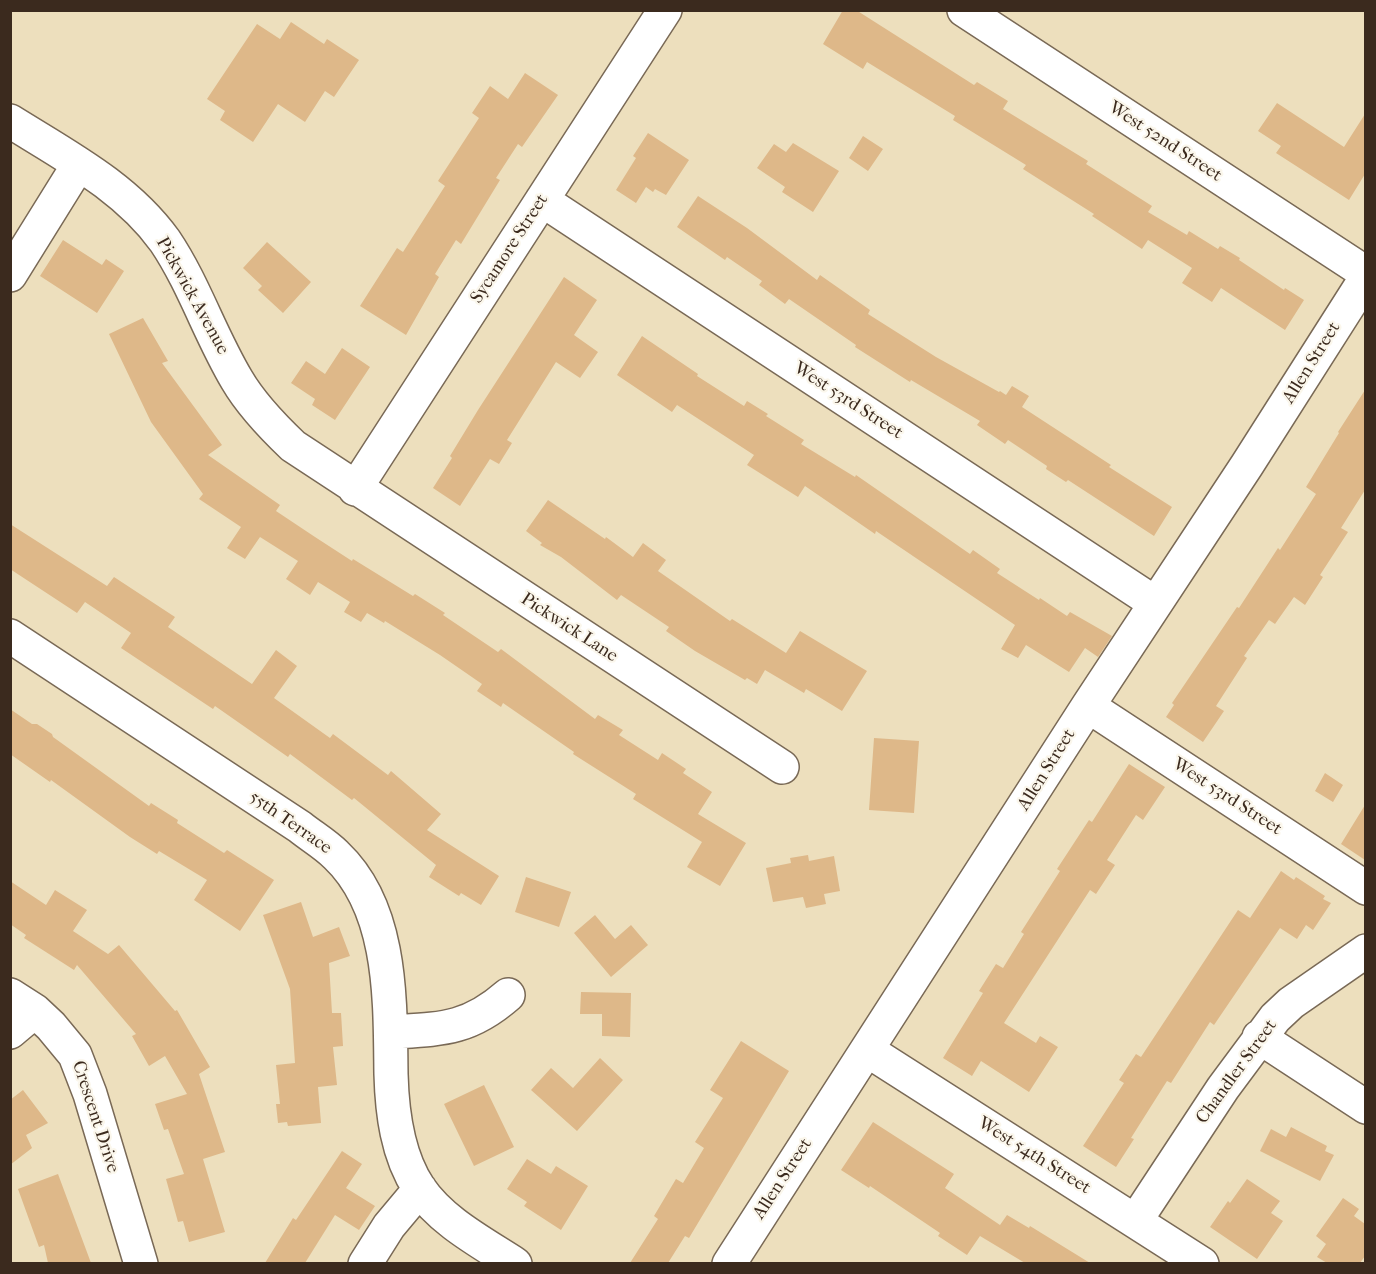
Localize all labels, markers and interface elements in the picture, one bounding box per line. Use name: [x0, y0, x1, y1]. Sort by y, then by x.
street label: West 52nd Street: [1104, 97, 1226, 187]
street label: Sycamore Street: [467, 190, 553, 308]
street label: Pickwick Avenue: [151, 234, 233, 358]
street label: Allen Street: [1278, 318, 1346, 408]
street label: West 53rd Street: [789, 358, 907, 444]
street label: Pickwick Lane: [516, 589, 622, 667]
street label: Allen Street: [1013, 725, 1081, 815]
street label: West 53rd Street: [1168, 754, 1286, 840]
street label: 55th Terrace: [245, 787, 335, 859]
street label: Chandler Street: [1192, 1016, 1282, 1128]
street label: Crescent Drive: [67, 1058, 123, 1176]
street label: West 54th Street: [974, 1113, 1094, 1199]
street label: Allen Street: [749, 1134, 817, 1224]

